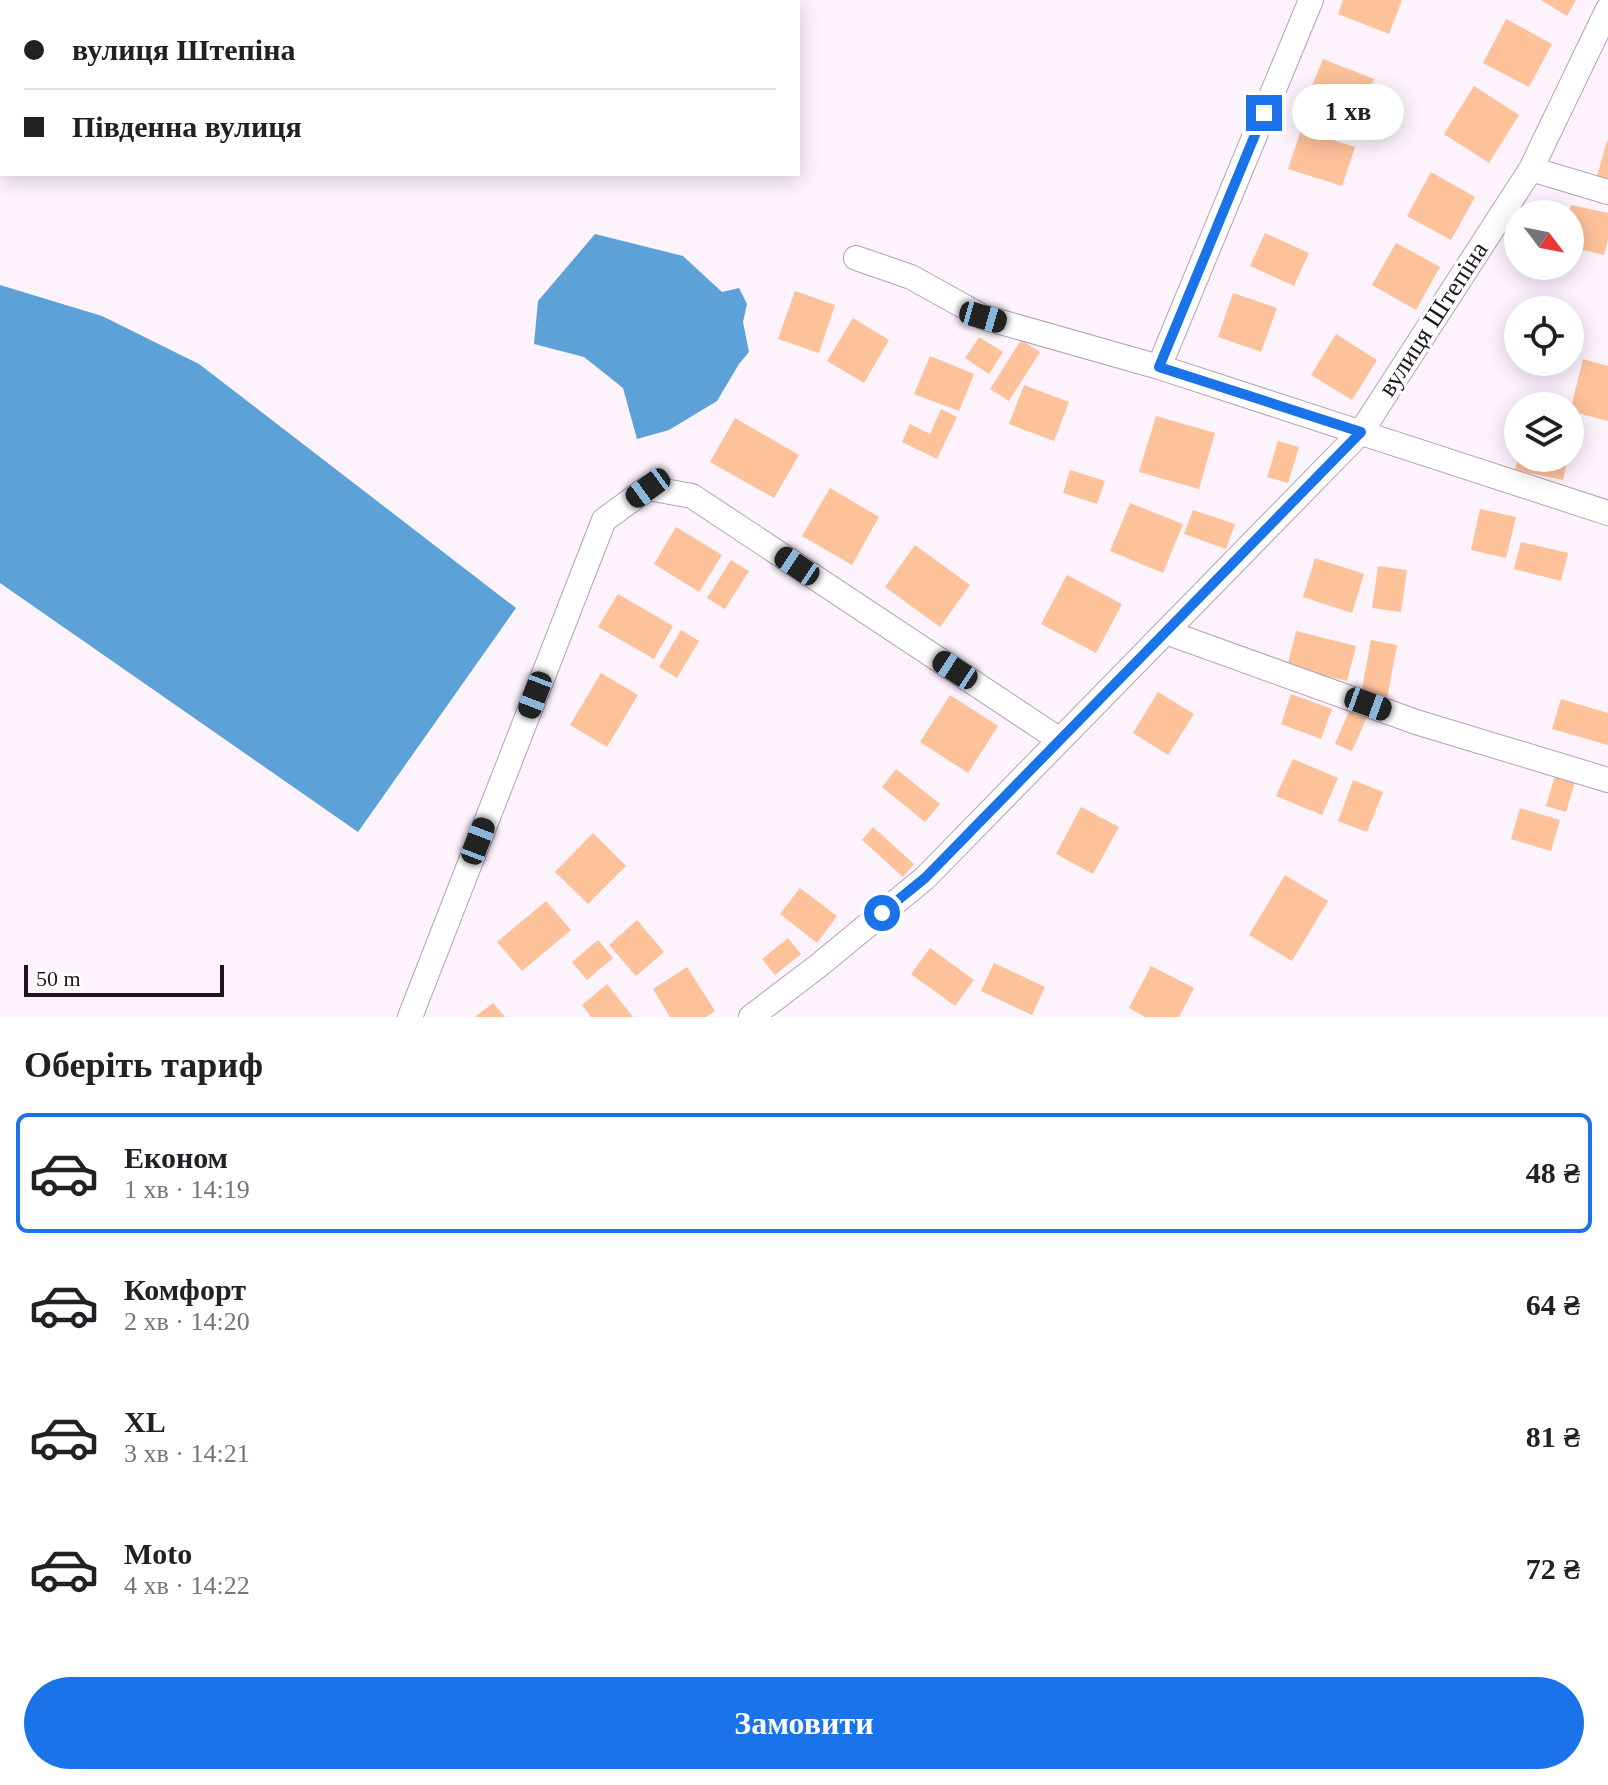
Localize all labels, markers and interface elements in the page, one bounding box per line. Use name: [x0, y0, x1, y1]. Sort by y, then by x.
text: вулиця Штепіна: [72, 33, 295, 66]
callout: 1 хв: [1292, 85, 1404, 141]
route end: [1246, 95, 1282, 131]
text: 1 хв: [1325, 97, 1371, 126]
text: Південна вулиця: [72, 110, 302, 143]
north arrow: [1504, 200, 1584, 280]
map controls: [1504, 200, 1584, 472]
street label: вулиця Штепіна: [1372, 236, 1494, 402]
button: locate: [1504, 296, 1584, 376]
car: [957, 299, 1009, 335]
button: layers: [1504, 392, 1584, 472]
car: [622, 464, 674, 512]
car: [770, 543, 824, 589]
car: [928, 647, 982, 693]
car: [515, 668, 555, 722]
car: [1341, 685, 1395, 723]
car: [458, 814, 498, 868]
route start: [864, 895, 900, 931]
scale bar: [24, 961, 224, 997]
text: 50 m: [36, 966, 81, 991]
text: Оберіть тариф: [24, 1045, 263, 1085]
icon: car: [28, 1137, 100, 1209]
text: Економ: [124, 1141, 228, 1174]
text: 48 ₴: [1526, 1156, 1580, 1189]
text: 1 хв · 14:19: [124, 1175, 250, 1204]
icon: car: [28, 1269, 100, 1341]
text: Комфорт: [124, 1273, 246, 1306]
text: 64 ₴: [1526, 1288, 1580, 1321]
text: 2 хв · 14:20: [124, 1307, 250, 1336]
icon: car: [28, 1401, 100, 1473]
text: XL: [124, 1405, 166, 1438]
text: 81 ₴: [1526, 1420, 1580, 1453]
text: 3 хв · 14:21: [124, 1439, 250, 1468]
icon: car: [28, 1533, 100, 1605]
text: Moto: [124, 1537, 192, 1570]
text: 72 ₴: [1526, 1552, 1580, 1585]
text: 4 хв · 14:22: [124, 1571, 250, 1600]
button: Замовити: [24, 1677, 1584, 1769]

